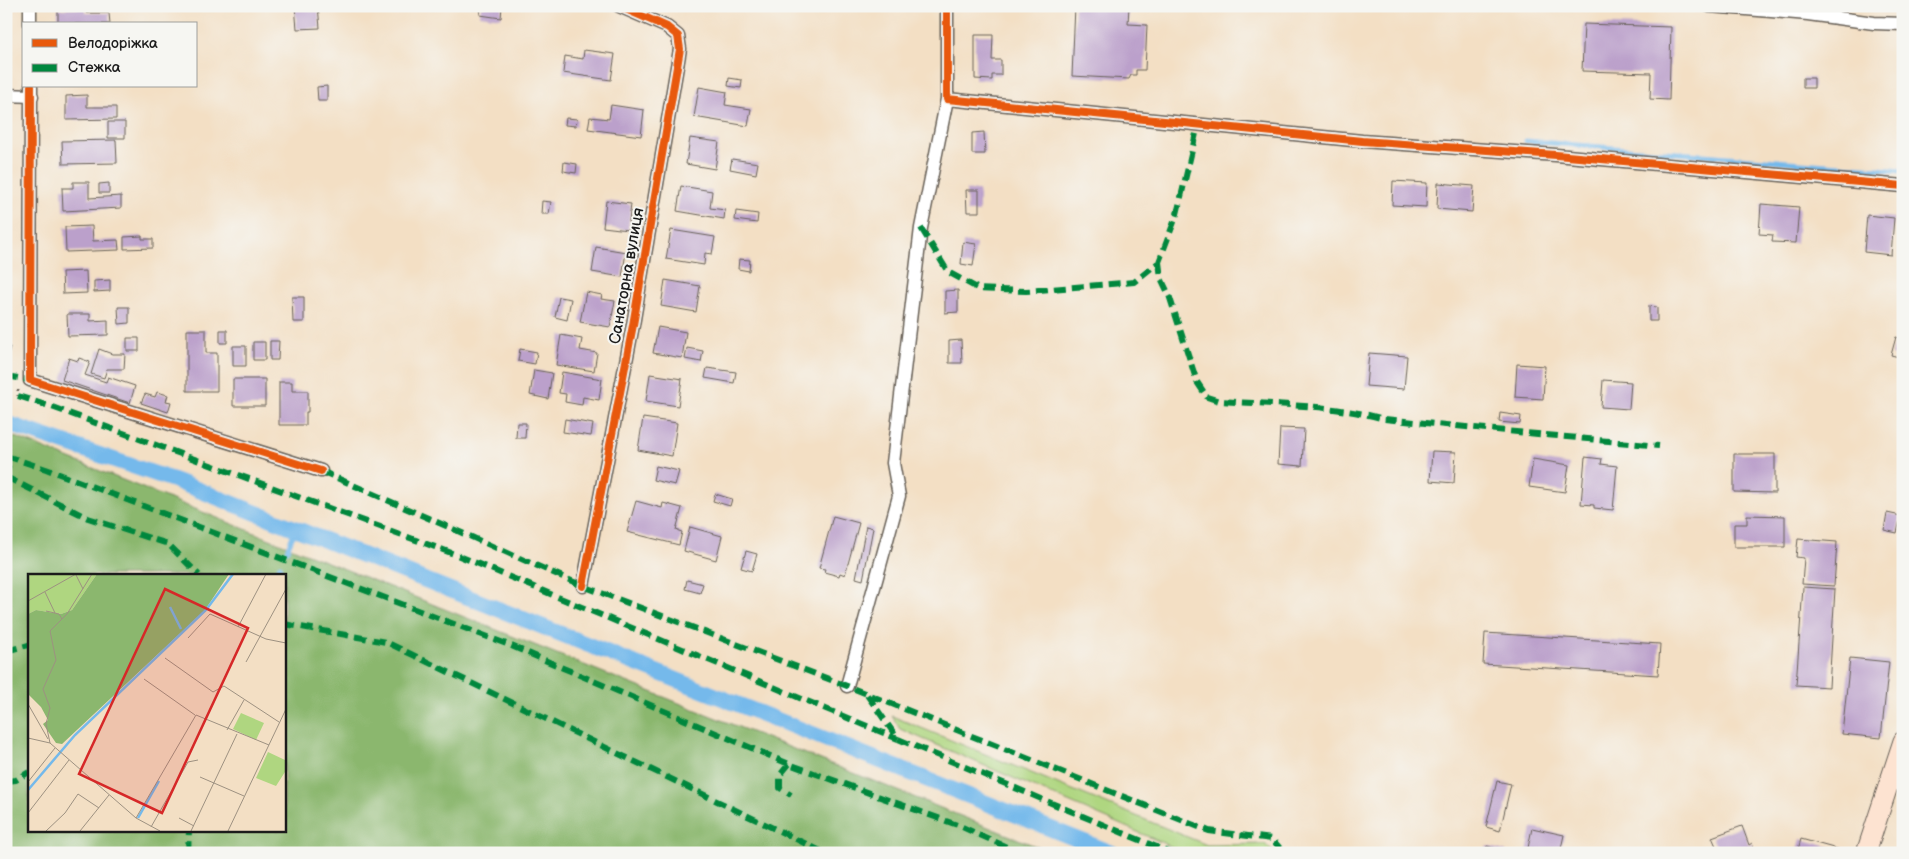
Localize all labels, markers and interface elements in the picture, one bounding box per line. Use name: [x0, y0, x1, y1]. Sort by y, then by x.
legend: [22, 22, 198, 88]
text: Велодоріжка: [68, 34, 158, 53]
text: Стежка: [68, 58, 121, 77]
street label: Санаторна вулиця: [606, 206, 648, 346]
inset map: [28, 574, 285, 832]

